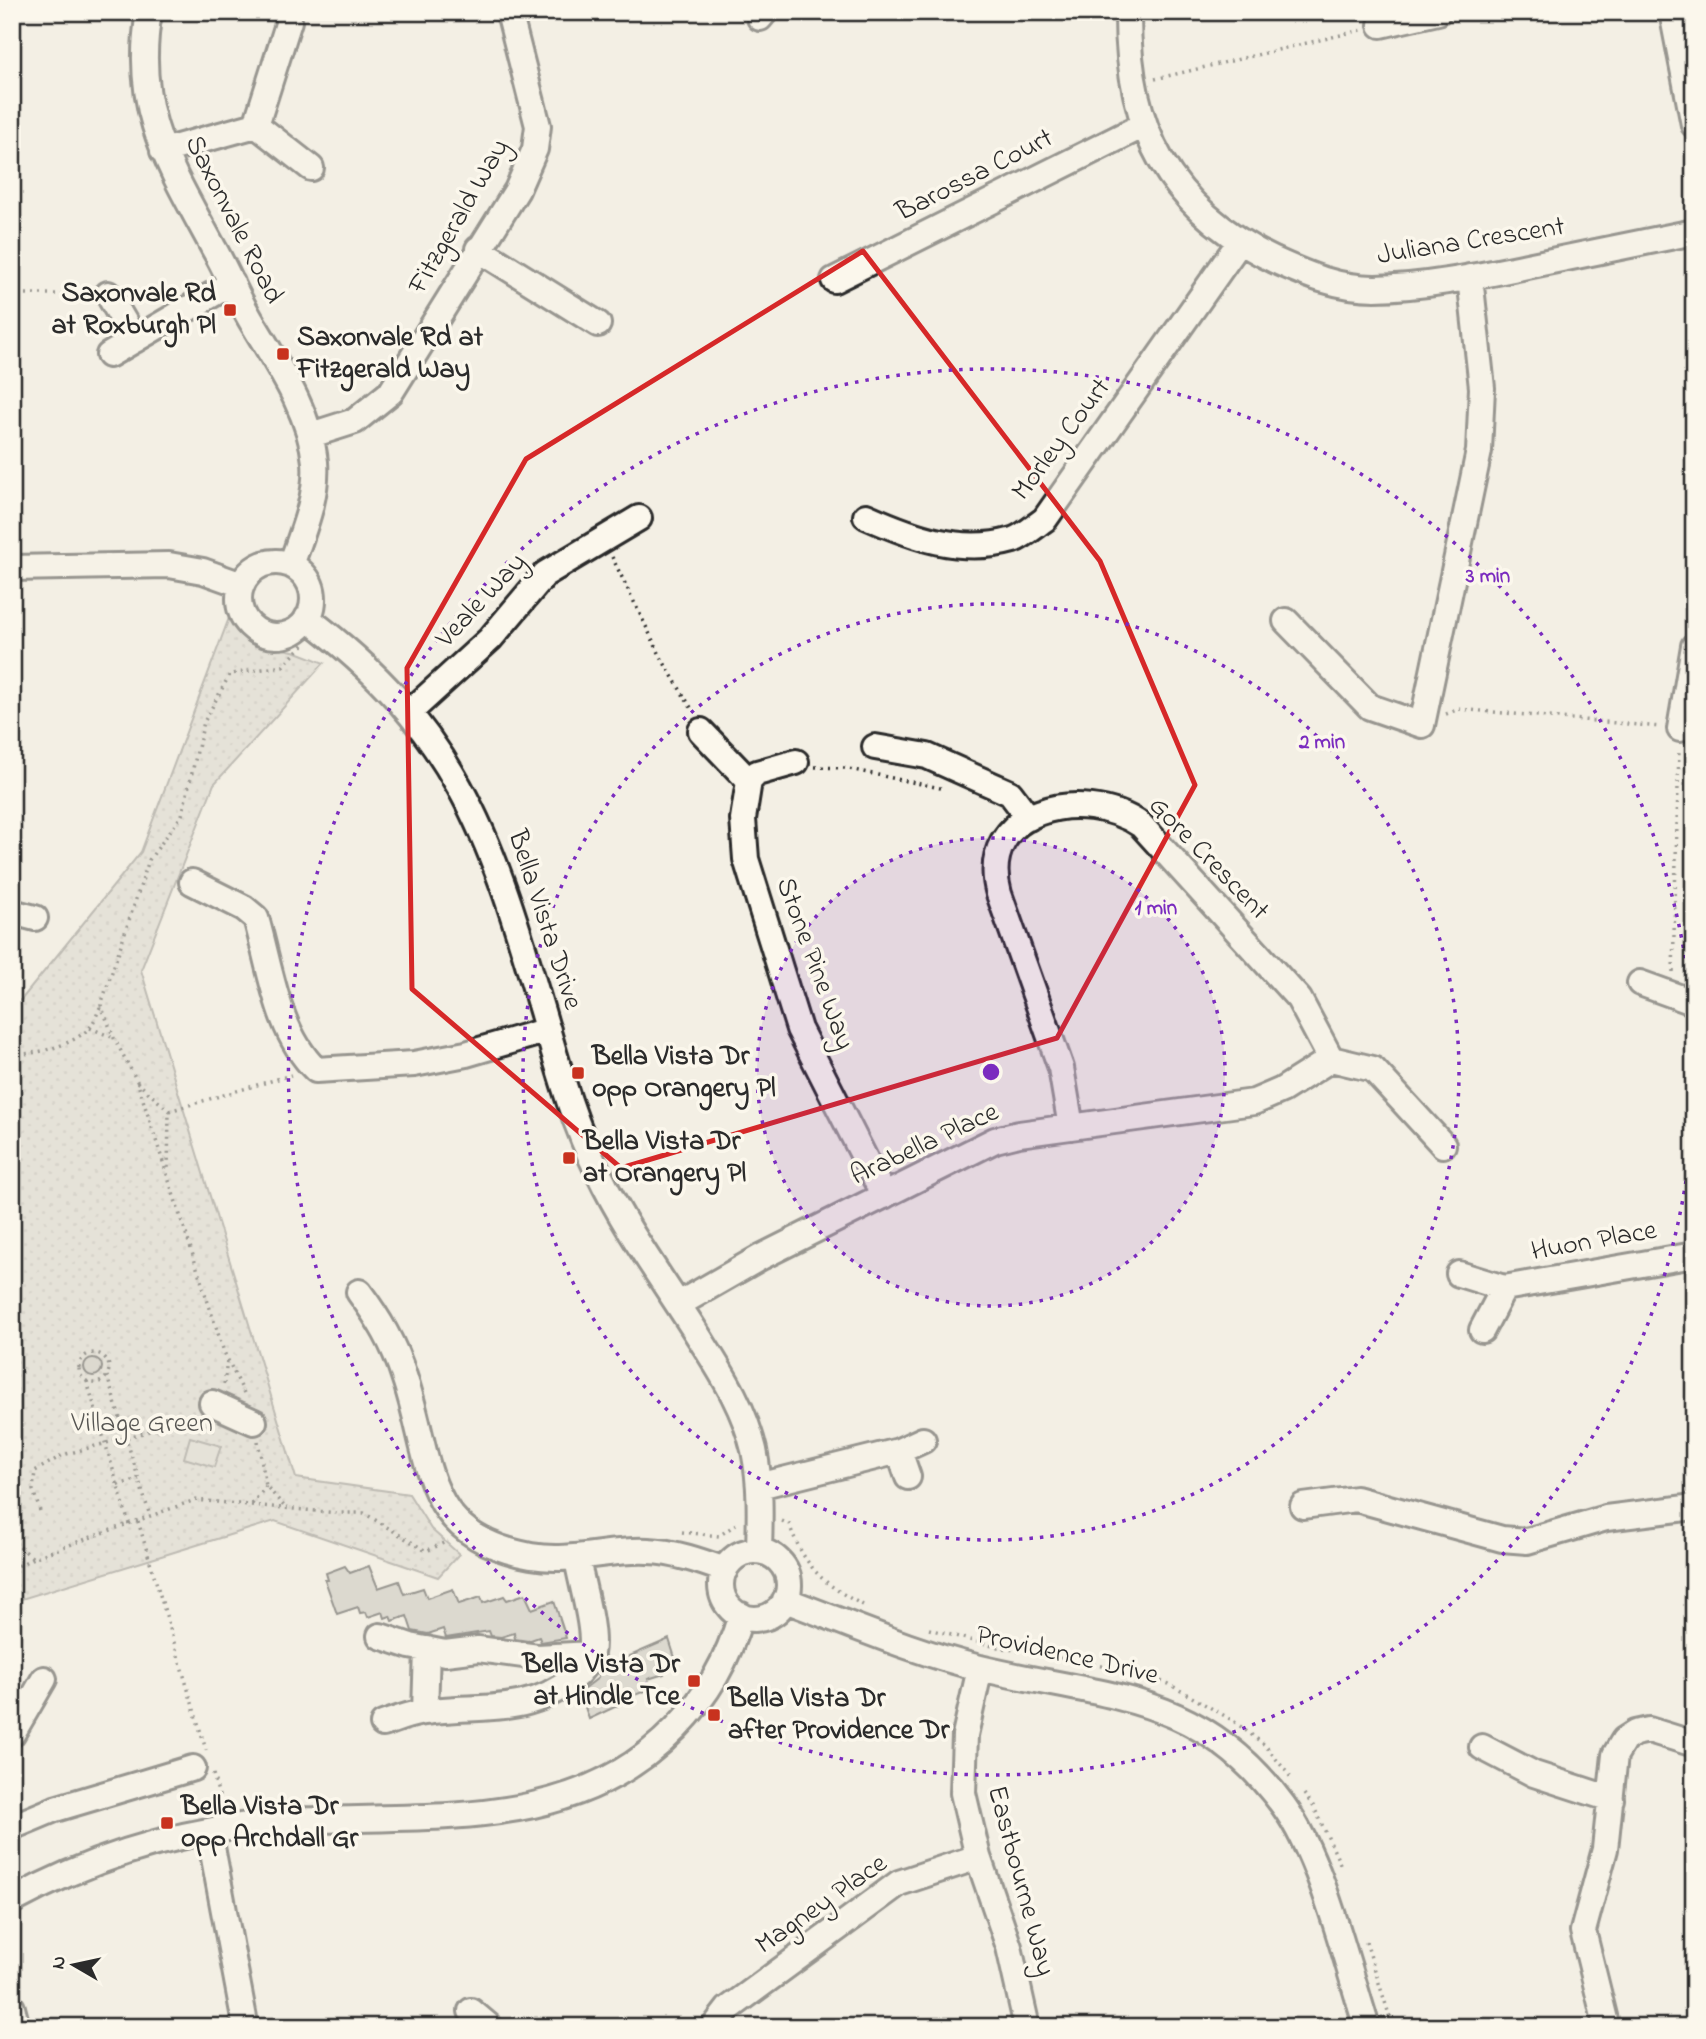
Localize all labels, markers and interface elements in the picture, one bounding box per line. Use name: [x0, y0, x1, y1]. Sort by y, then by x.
street label: Barossa Court: [888, 119, 1061, 234]
street label: Saxonvale Road: [173, 129, 293, 312]
street label: Fitzgerald Way: [398, 132, 521, 303]
street label: Juliana Crescent: [1374, 207, 1568, 277]
place label: Saxonvale Rd at Roxburgh Pl: [51, 274, 216, 348]
marker: Saxonvale Rd at Roxburgh Pl: [222, 302, 238, 318]
place label: Saxonvale Rd at Fitzgerald Way: [295, 318, 484, 392]
marker: Saxonvale Rd at Fitzgerald Way: [275, 346, 291, 362]
street label: Morley Court: [1002, 370, 1122, 510]
street label: Veale Way: [426, 544, 537, 659]
text: 3 min: [1465, 562, 1510, 592]
text: 2 min: [1298, 728, 1345, 758]
street label: Gore Crescent: [1138, 787, 1278, 931]
street label: Bella Vista Drive: [495, 824, 592, 1016]
street label: Stone Pine Way: [764, 872, 864, 1056]
text: 1 min: [1135, 894, 1177, 924]
place label: Bella Vista Dr opp Orangery Pl: [590, 1037, 776, 1111]
centre of rings: [979, 1060, 1003, 1084]
marker: Bella Vista Dr opp Orangery Pl: [570, 1065, 586, 1081]
street label: Arabella Place: [844, 1093, 1006, 1197]
place label: Bella Vista Dr at Orangery Pl: [581, 1122, 746, 1196]
marker: Bella Vista Dr at Orangery Pl: [561, 1150, 577, 1166]
street label: Huon Place: [1528, 1211, 1660, 1273]
park label: Village Green: [70, 1404, 213, 1445]
street label: Providence Drive: [972, 1615, 1163, 1697]
place label: Bella Vista Dr at Hindle Tce: [520, 1645, 681, 1718]
marker: Bella Vista Dr at Hindle Tce: [686, 1673, 702, 1689]
place label: Bella Vista Dr after Providence Dr: [726, 1679, 951, 1752]
marker: Bella Vista Dr after Providence Dr: [706, 1707, 722, 1723]
street label: Eastbourne Way: [975, 1781, 1065, 1981]
place label: Bella Vista Dr opp Archdall Gr: [179, 1787, 360, 1860]
marker: Bella Vista Dr opp Archdall Gr: [159, 1815, 175, 1831]
street label: Magney Place: [748, 1844, 897, 1966]
north arrow: [38, 1930, 108, 2000]
text: N: [45, 1954, 74, 1971]

